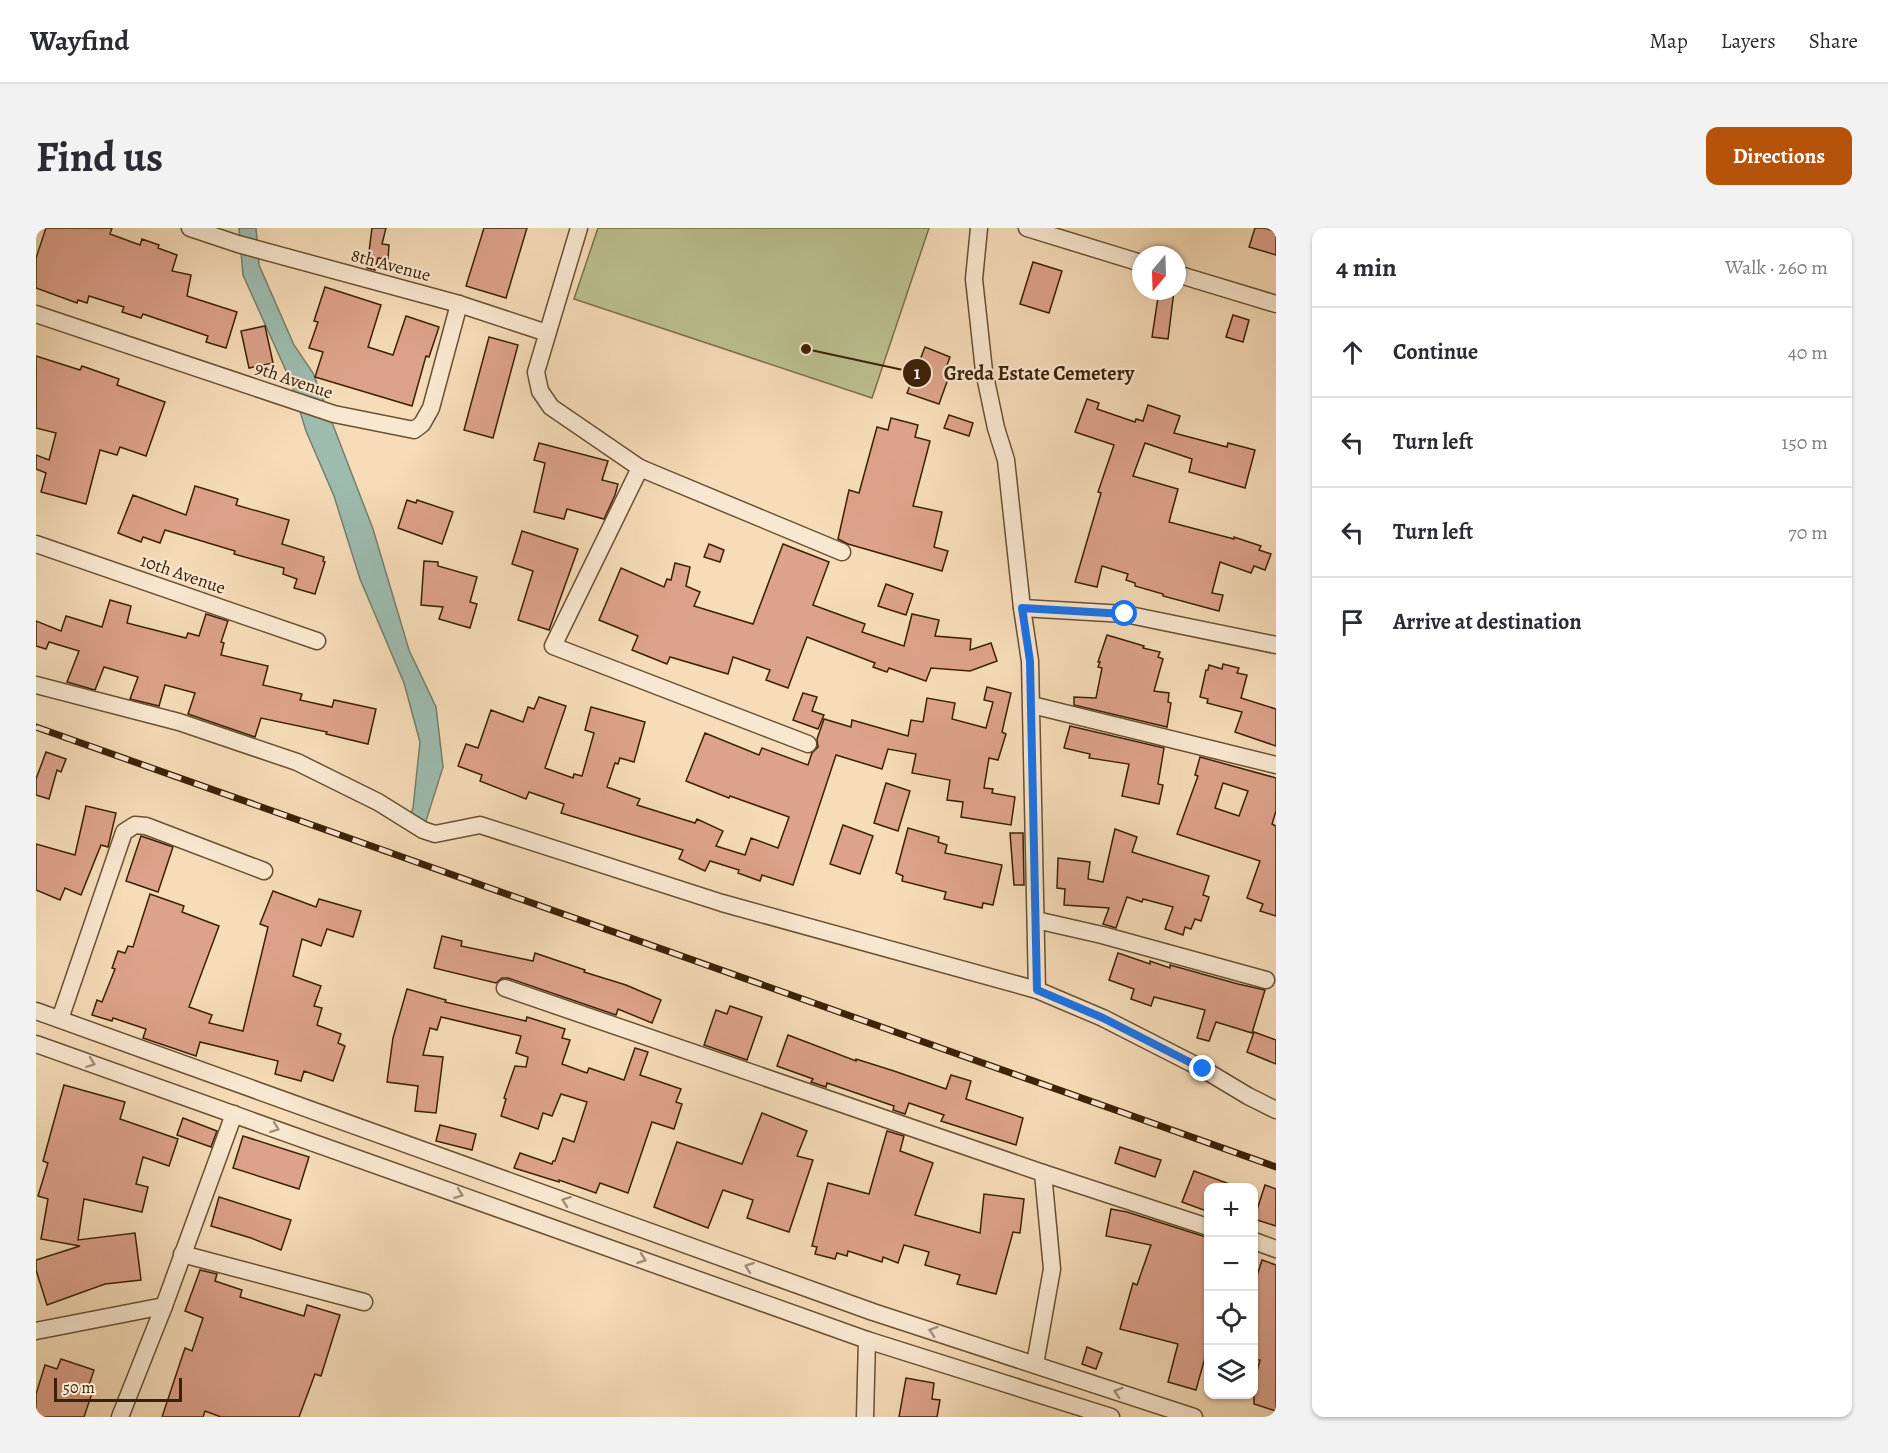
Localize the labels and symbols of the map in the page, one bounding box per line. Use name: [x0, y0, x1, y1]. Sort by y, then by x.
street label: 8th Avenue: [349, 243, 433, 287]
north arrow: [1132, 246, 1186, 300]
callout: Greda Estate Cemetery: [902, 354, 1147, 392]
street label: 9th Avenue: [252, 355, 336, 405]
text: Greda Estate Cemetery: [944, 360, 1135, 387]
text: 1: [914, 361, 921, 385]
street label: 10th Avenue: [137, 548, 229, 600]
route start: [1111, 600, 1137, 626]
one-way arrow: [85, 1055, 96, 1068]
route end: [1189, 1055, 1215, 1081]
one-way arrow: [269, 1121, 280, 1134]
one-way arrow: [453, 1186, 463, 1199]
one-way arrow: [561, 1195, 571, 1208]
one-way arrow: [636, 1252, 647, 1265]
one-way arrow: [744, 1262, 755, 1274]
one-way arrow: [928, 1326, 939, 1338]
scale bar: [54, 1375, 182, 1402]
one-way arrow: [1113, 1387, 1124, 1399]

